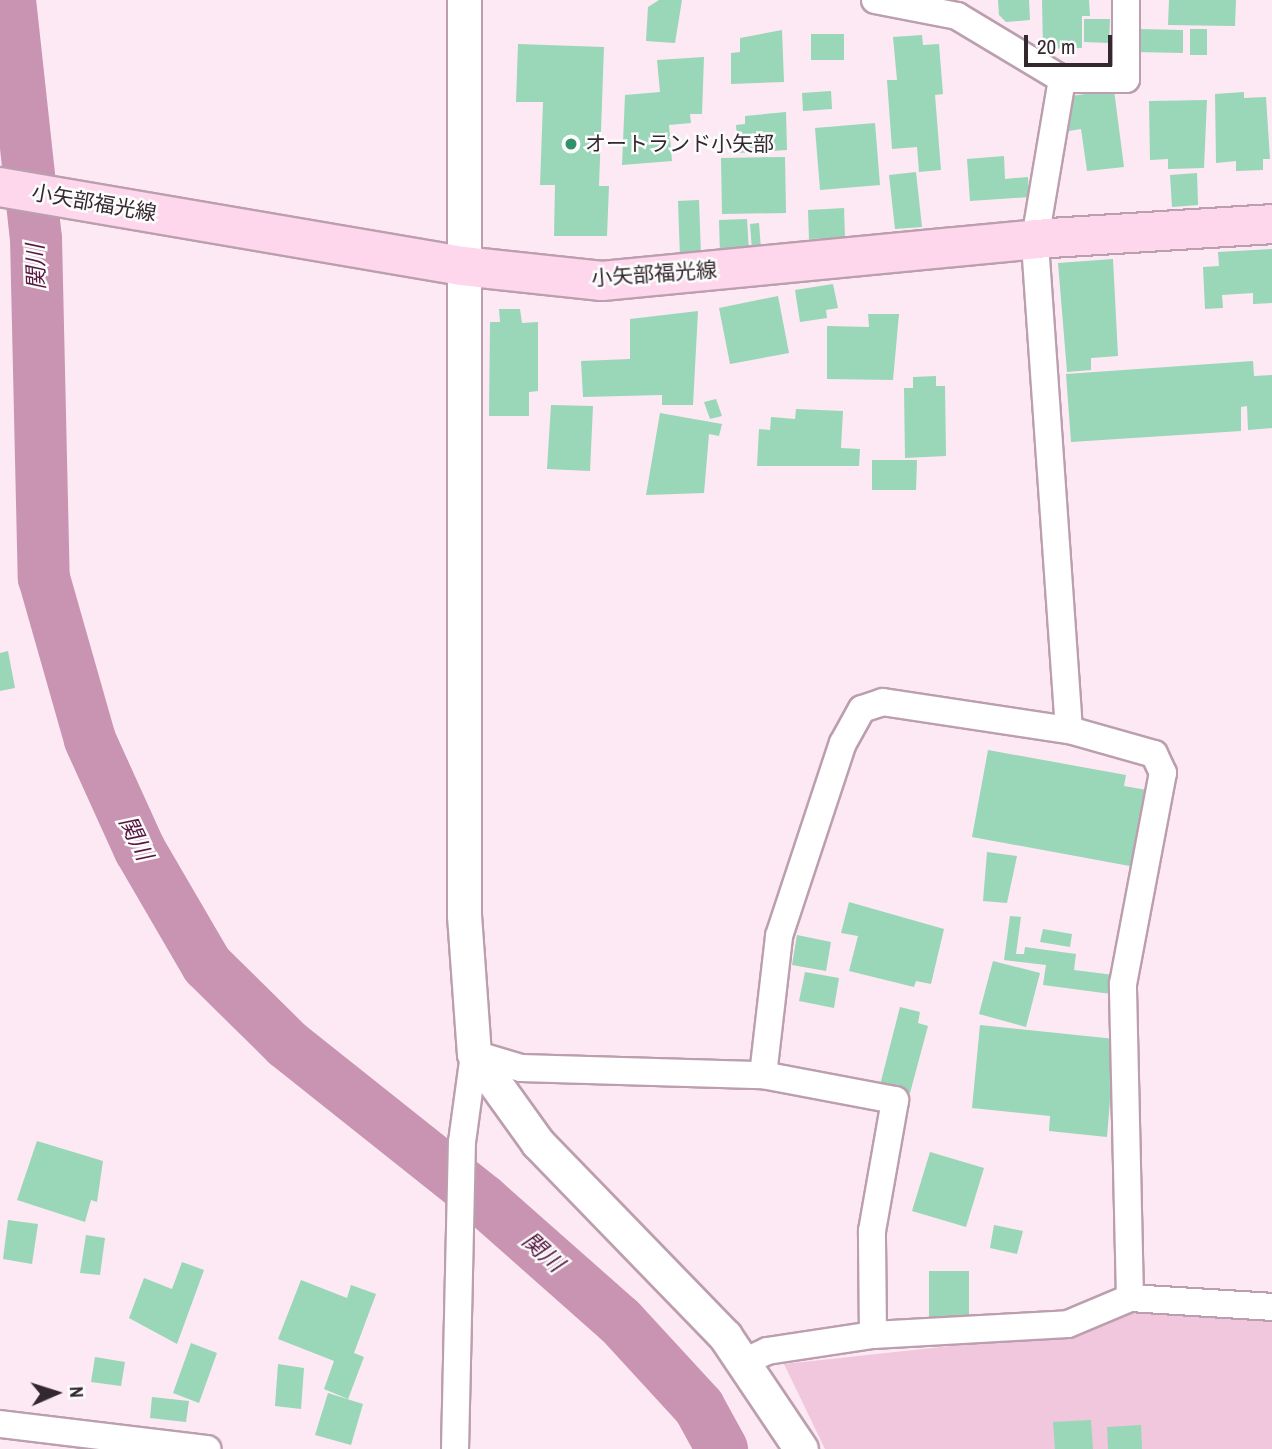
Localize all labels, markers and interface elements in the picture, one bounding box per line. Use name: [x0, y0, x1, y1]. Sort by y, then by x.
scale bar: [1027, 21, 1114, 65]
text: 20 m: [1037, 32, 1075, 61]
place label: オートランド小矢部: [585, 131, 774, 157]
marker: オートランド小矢部: [563, 136, 579, 152]
street label: 小矢部福光線: [30, 180, 158, 226]
water label: 関川: [21, 244, 51, 290]
street label: 小矢部福光線: [590, 257, 718, 291]
water label: 関川: [114, 811, 158, 865]
water label: 関川: [517, 1226, 569, 1278]
north arrow: [21, 1358, 91, 1428]
text: N: [64, 1386, 90, 1398]

